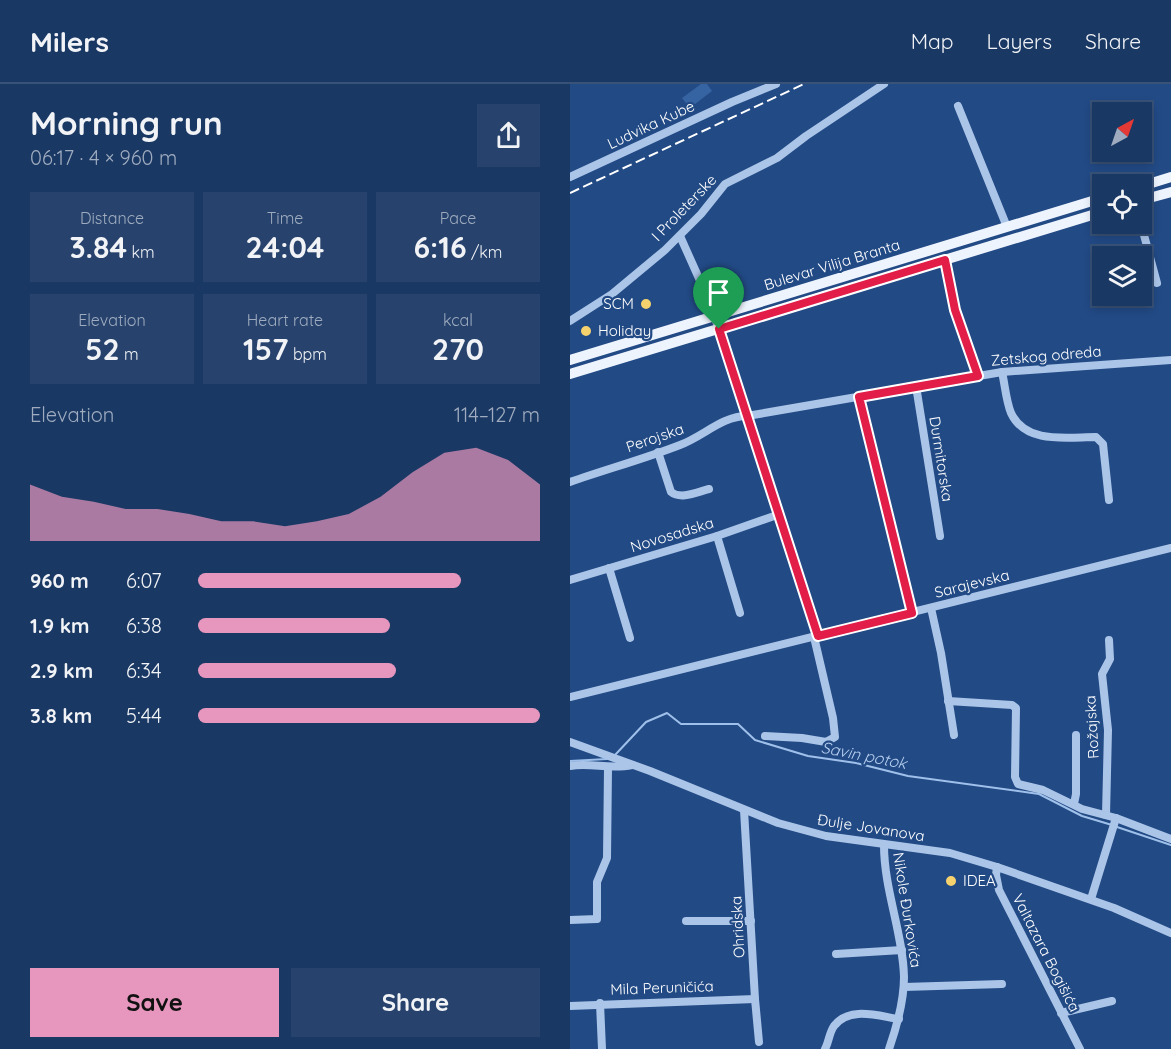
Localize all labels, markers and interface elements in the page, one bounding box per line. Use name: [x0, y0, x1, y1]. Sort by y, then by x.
text: Milers: [30, 24, 109, 59]
text: Map: [911, 28, 954, 54]
text: Layers: [987, 28, 1052, 54]
text: Share: [1085, 28, 1141, 54]
street label: Ludvika Kube: [604, 96, 697, 153]
text: Morning run: [30, 102, 223, 143]
north arrow: [1092, 102, 1152, 162]
map controls: [1092, 102, 1152, 306]
button: share: [477, 104, 540, 167]
text: 06:17 · 4 × 960 m: [30, 145, 177, 170]
street label: I Proleterske: [647, 170, 720, 245]
button: locate: [1092, 174, 1152, 234]
text: Distance: [80, 208, 144, 228]
text: Time: [267, 208, 303, 228]
text: Pace: [440, 208, 476, 228]
text: 3.84: [69, 228, 127, 266]
text: 24:04: [246, 228, 324, 266]
text: 6:16: [414, 228, 467, 266]
street label: Bulevar Vilija Branta: [762, 235, 902, 294]
text: km: [127, 242, 155, 262]
text: /km: [467, 242, 502, 262]
button: layers: [1092, 246, 1152, 306]
pin: [693, 267, 744, 329]
icon: arrive: [702, 276, 735, 309]
place label: SCM: [603, 294, 634, 313]
marker: SCM: [639, 297, 653, 311]
text: Elevation: [78, 310, 146, 330]
text: Heart rate: [247, 310, 323, 330]
text: kcal: [443, 310, 473, 330]
place label: Holiday: [598, 321, 651, 340]
marker: Holiday: [579, 324, 593, 338]
text: 52: [85, 330, 120, 368]
text: 157: [243, 330, 289, 368]
text: 270: [432, 330, 484, 368]
street label: Zetskog odreda: [990, 341, 1102, 370]
text: m: [120, 344, 139, 364]
text: bpm: [289, 344, 327, 364]
text: Elevation: [30, 402, 114, 427]
text: 114–127 m: [454, 402, 540, 427]
street label: Durmitorska: [925, 415, 958, 503]
street label: Perojska: [623, 419, 686, 456]
street label: Novosadska: [628, 513, 716, 556]
street label: Sarajevska: [932, 565, 1011, 602]
text: 960 m: [30, 568, 89, 593]
text: 6:07: [126, 568, 162, 593]
text: 1.9 km: [30, 613, 90, 638]
text: 6:38: [126, 613, 162, 638]
text: 2.9 km: [30, 658, 93, 683]
text: 6:34: [126, 658, 162, 683]
street label: Rožajska: [1080, 695, 1103, 759]
text: 3.8 km: [30, 703, 92, 728]
text: 5:44: [126, 703, 162, 728]
water label: Savin potok: [819, 737, 910, 773]
street label: Đulje Jovanova: [816, 810, 926, 845]
street label: Nikole Đurkovića: [889, 851, 926, 969]
place label: IDEA: [963, 871, 996, 890]
marker: IDEA: [944, 874, 958, 888]
street label: Valtazara Bogišića: [1008, 891, 1084, 1015]
street label: Ohridska: [726, 895, 749, 959]
button: Save: [30, 968, 279, 1037]
button: Share: [291, 968, 540, 1037]
street label: Mila Peruničića: [610, 976, 714, 999]

